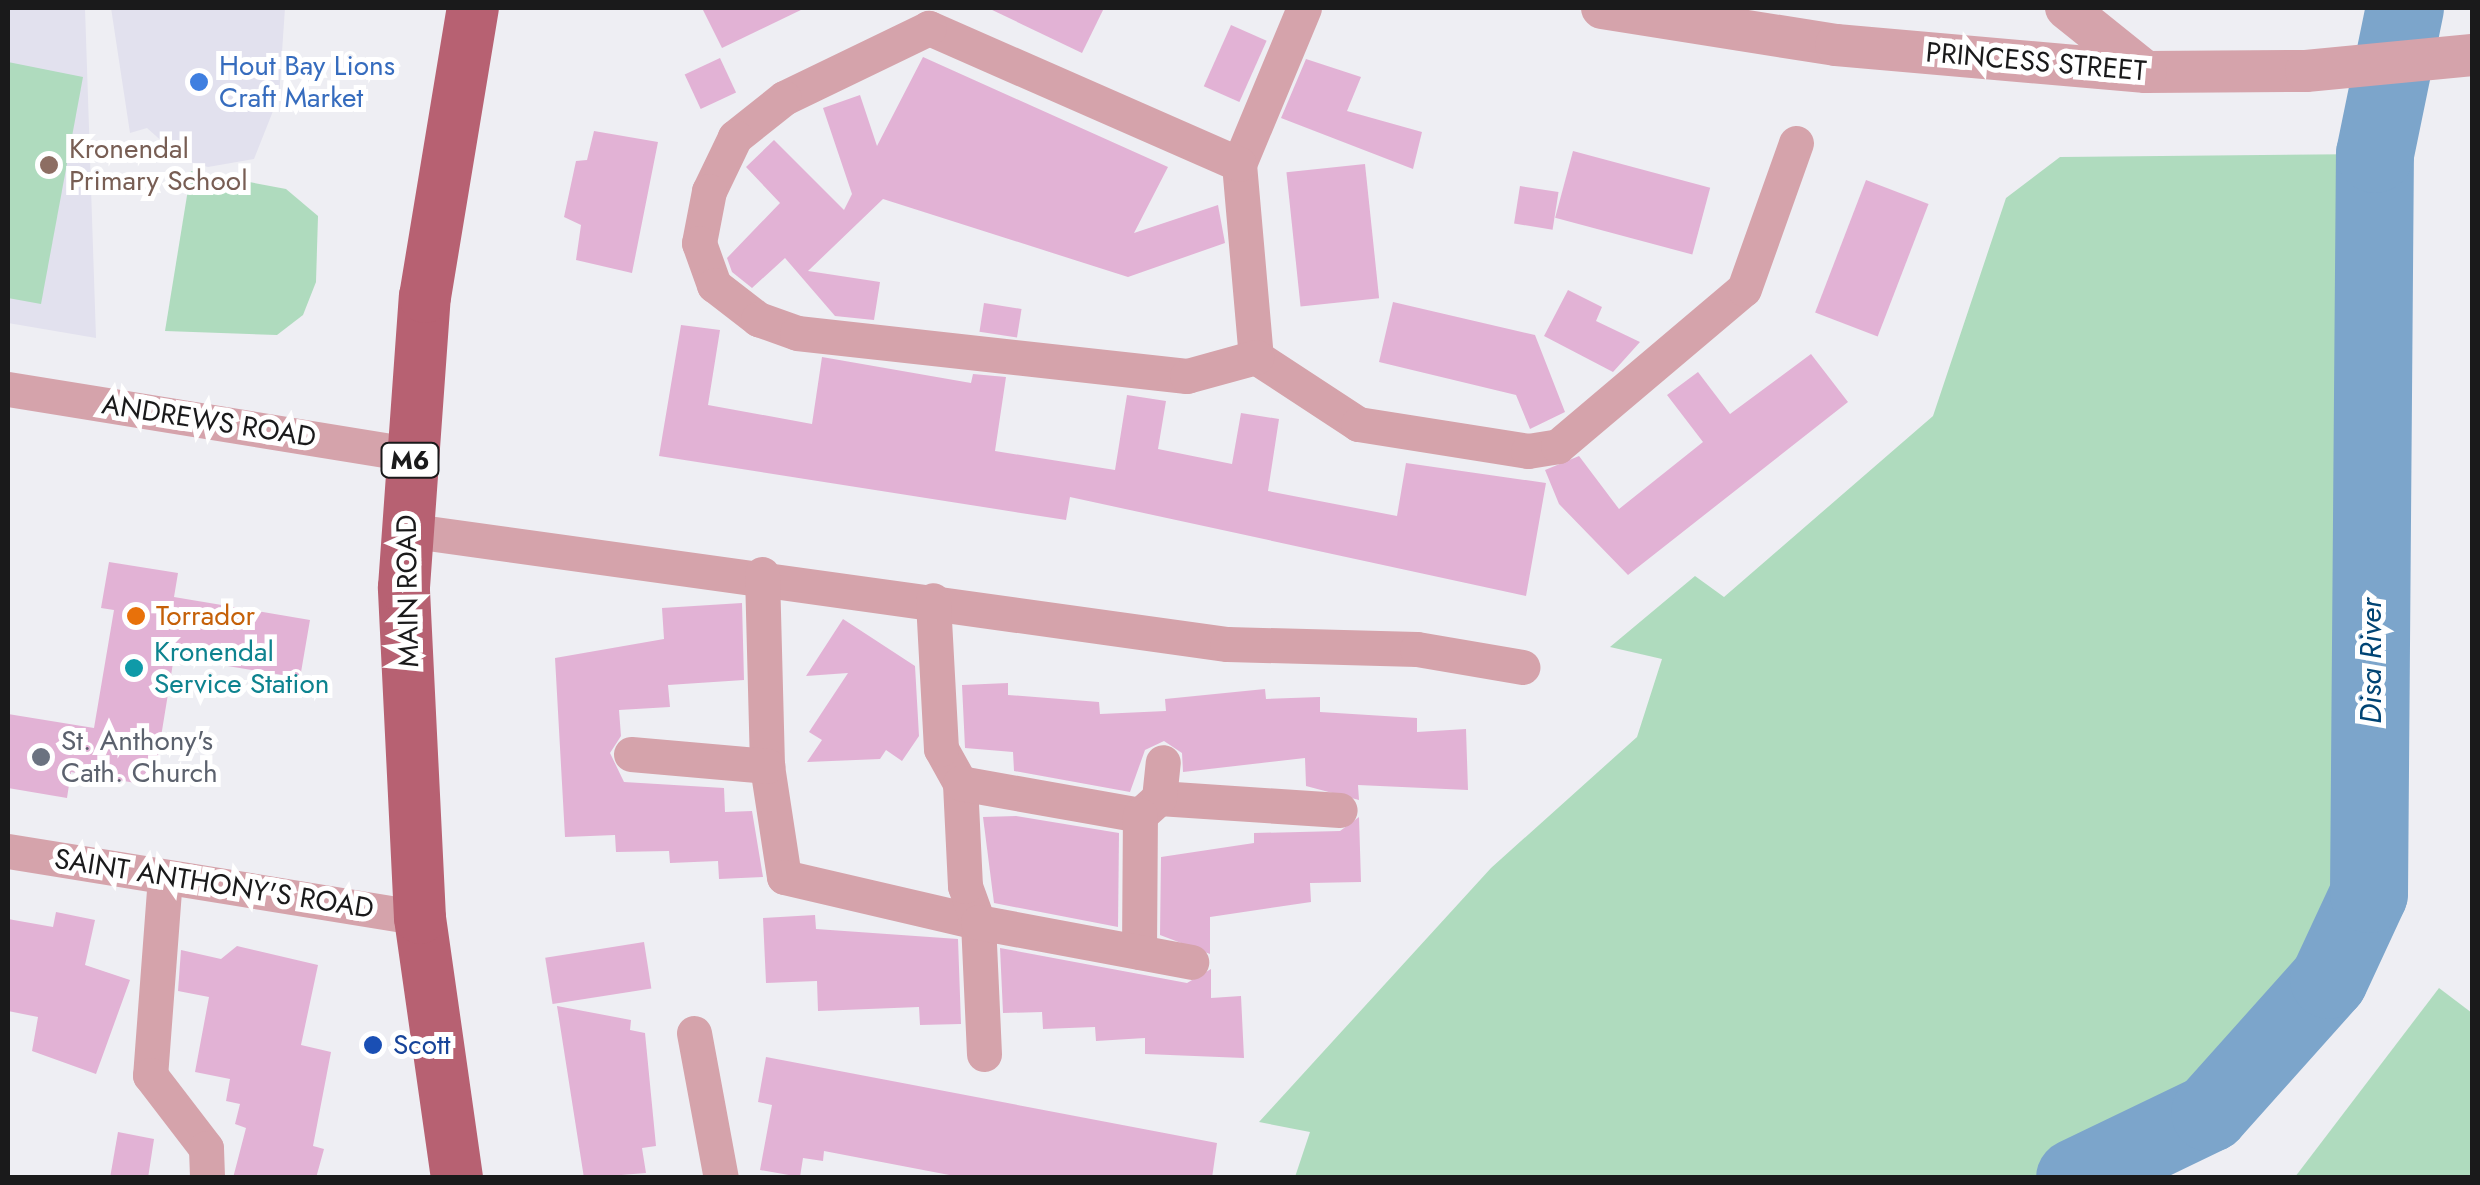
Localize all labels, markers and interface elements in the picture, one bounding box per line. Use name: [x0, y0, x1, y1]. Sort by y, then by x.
street label: PRINCESS STREET: [1924, 36, 2148, 88]
place label: Hout Bay Lions Craft Market: [219, 49, 395, 115]
marker: Hout Bay Lions Craft Market: [188, 71, 210, 93]
place label: Kronendal Primary School: [69, 132, 248, 198]
marker: Kronendal Primary School: [38, 154, 60, 176]
street label: ANDREWS ROAD: [100, 387, 318, 455]
road number: M6: [380, 440, 440, 480]
street label: MAIN ROAD: [390, 514, 426, 668]
water label: Disa River: [2353, 598, 2389, 724]
place label: Torrador: [156, 599, 255, 633]
marker: Torrador: [125, 605, 147, 627]
place label: Kronendal Service Station: [154, 635, 330, 701]
marker: Kronendal Service Station: [123, 657, 145, 679]
place label: St. Anthony's Cath. Church: [61, 724, 218, 790]
marker: St. Anthony's Cath. Church: [30, 746, 52, 768]
street label: SAINT ANTHONY'S ROAD: [52, 842, 376, 926]
place label: Scott: [393, 1028, 450, 1062]
marker: Scott: [362, 1034, 384, 1056]

